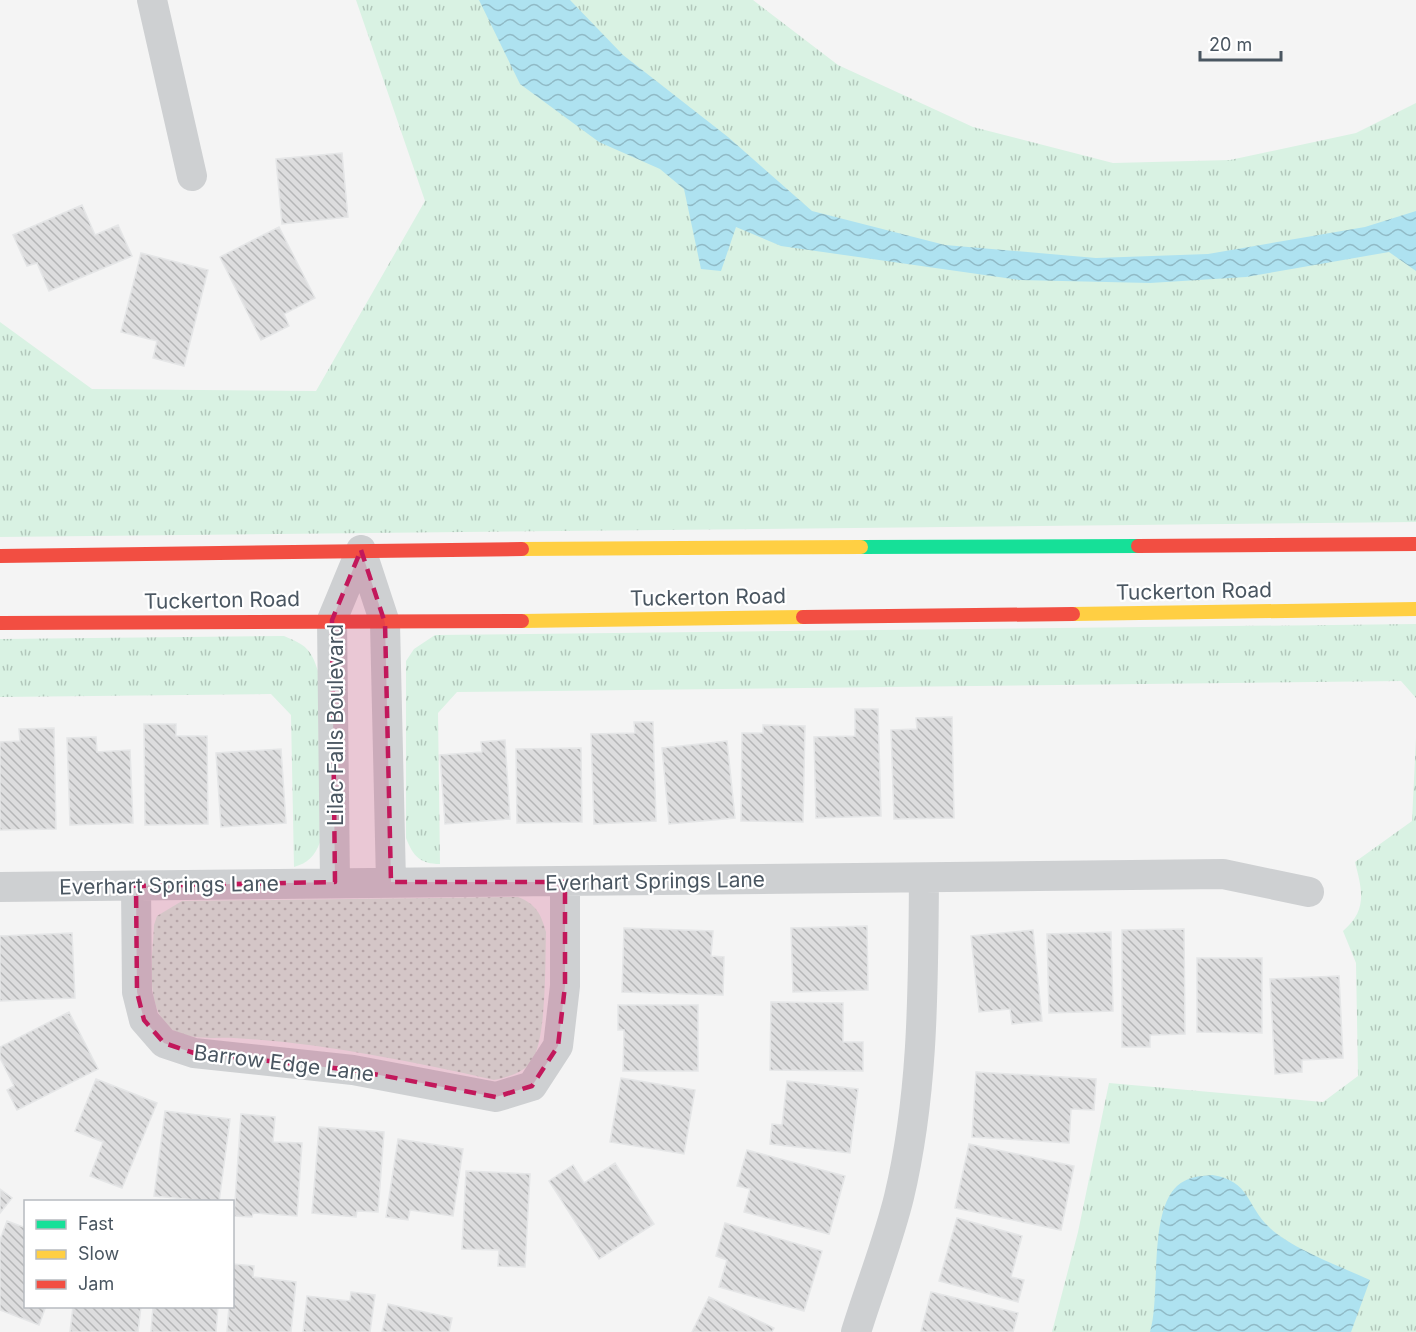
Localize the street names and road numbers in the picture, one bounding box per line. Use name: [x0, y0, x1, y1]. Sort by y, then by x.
street label: Tuckerton Road: [1116, 577, 1272, 605]
street label: Tuckerton Road: [630, 583, 786, 611]
street label: Tuckerton Road: [144, 586, 300, 614]
street label: Lilac Falls Boulevard: [323, 624, 348, 826]
street label: Everhart Springs Lane: [545, 867, 765, 895]
street label: Everhart Springs Lane: [59, 871, 279, 899]
street label: Barrow Edge Lane: [192, 1040, 376, 1086]

